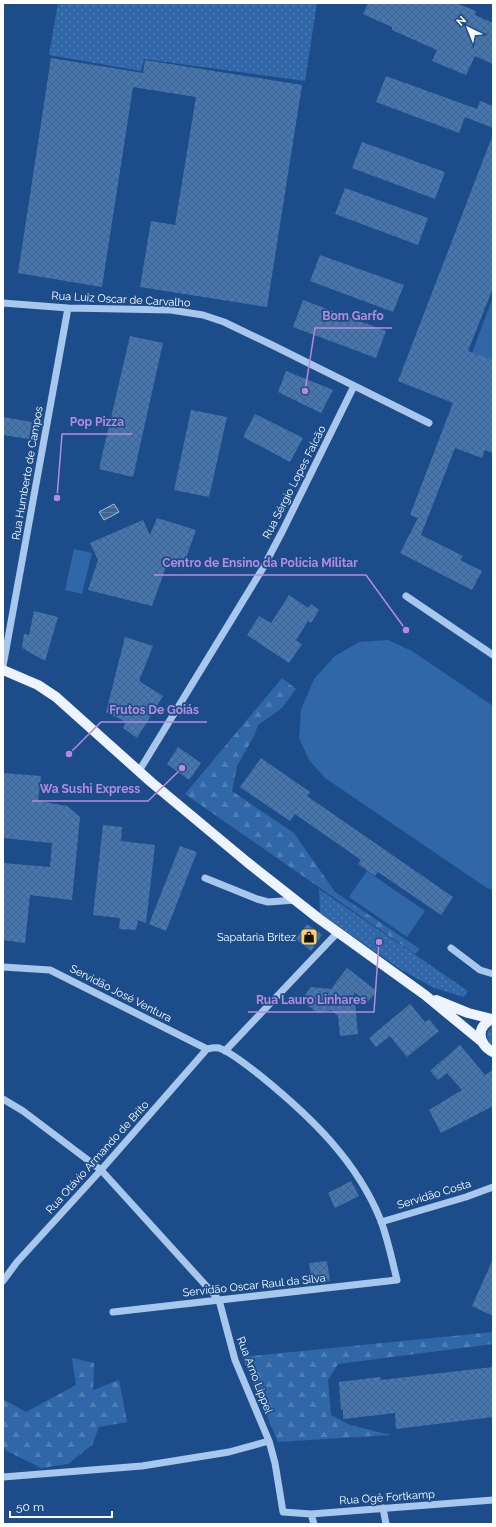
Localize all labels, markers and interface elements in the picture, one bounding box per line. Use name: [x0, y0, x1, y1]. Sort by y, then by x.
north arrow: [448, 8, 488, 48]
text: N: [454, 13, 469, 29]
street label: Rua Luiz Oscar de Carvalho: [51, 289, 191, 310]
callout: Bom Garfo: [315, 304, 392, 328]
text: Bom Garfo: [322, 309, 384, 323]
street label: Rua Humberto de Campos: [9, 405, 46, 541]
callout: Pop Pizza: [62, 410, 132, 434]
text: Pop Pizza: [70, 415, 124, 429]
street label: Rua Sérgio Lopes Falcão: [260, 423, 329, 541]
callout: Centro de Ensino da Polícia Militar: [154, 551, 366, 575]
text: Centro de Ensino da Polícia Militar: [162, 556, 358, 570]
callout: Frutos De Goiás: [101, 698, 207, 722]
text: Frutos De Goiás: [109, 703, 199, 717]
callout: Wa Sushi Express: [32, 777, 148, 801]
text: Wa Sushi Express: [40, 782, 140, 796]
shop icon: Sapataria Britez: [299, 927, 319, 947]
place label: Sapataria Britez: [217, 931, 297, 944]
street label: Servidão José Ventura: [68, 962, 174, 1025]
callout: Rua Lauro Linhares: [248, 988, 374, 1012]
text: Rua Lauro Linhares: [256, 993, 366, 1007]
street label: Rua Otávio Armando de Brito: [43, 1098, 152, 1216]
street label: Servidão Costa: [396, 1177, 473, 1212]
street label: Servidão Oscar Raul da Silva: [182, 1272, 326, 1299]
street label: Rua Arno Lippel: [234, 1335, 275, 1415]
street label: Rua Ogê Fortkamp: [339, 1488, 435, 1507]
scale bar: [10, 1493, 112, 1519]
text: 50 m: [16, 1500, 44, 1514]

